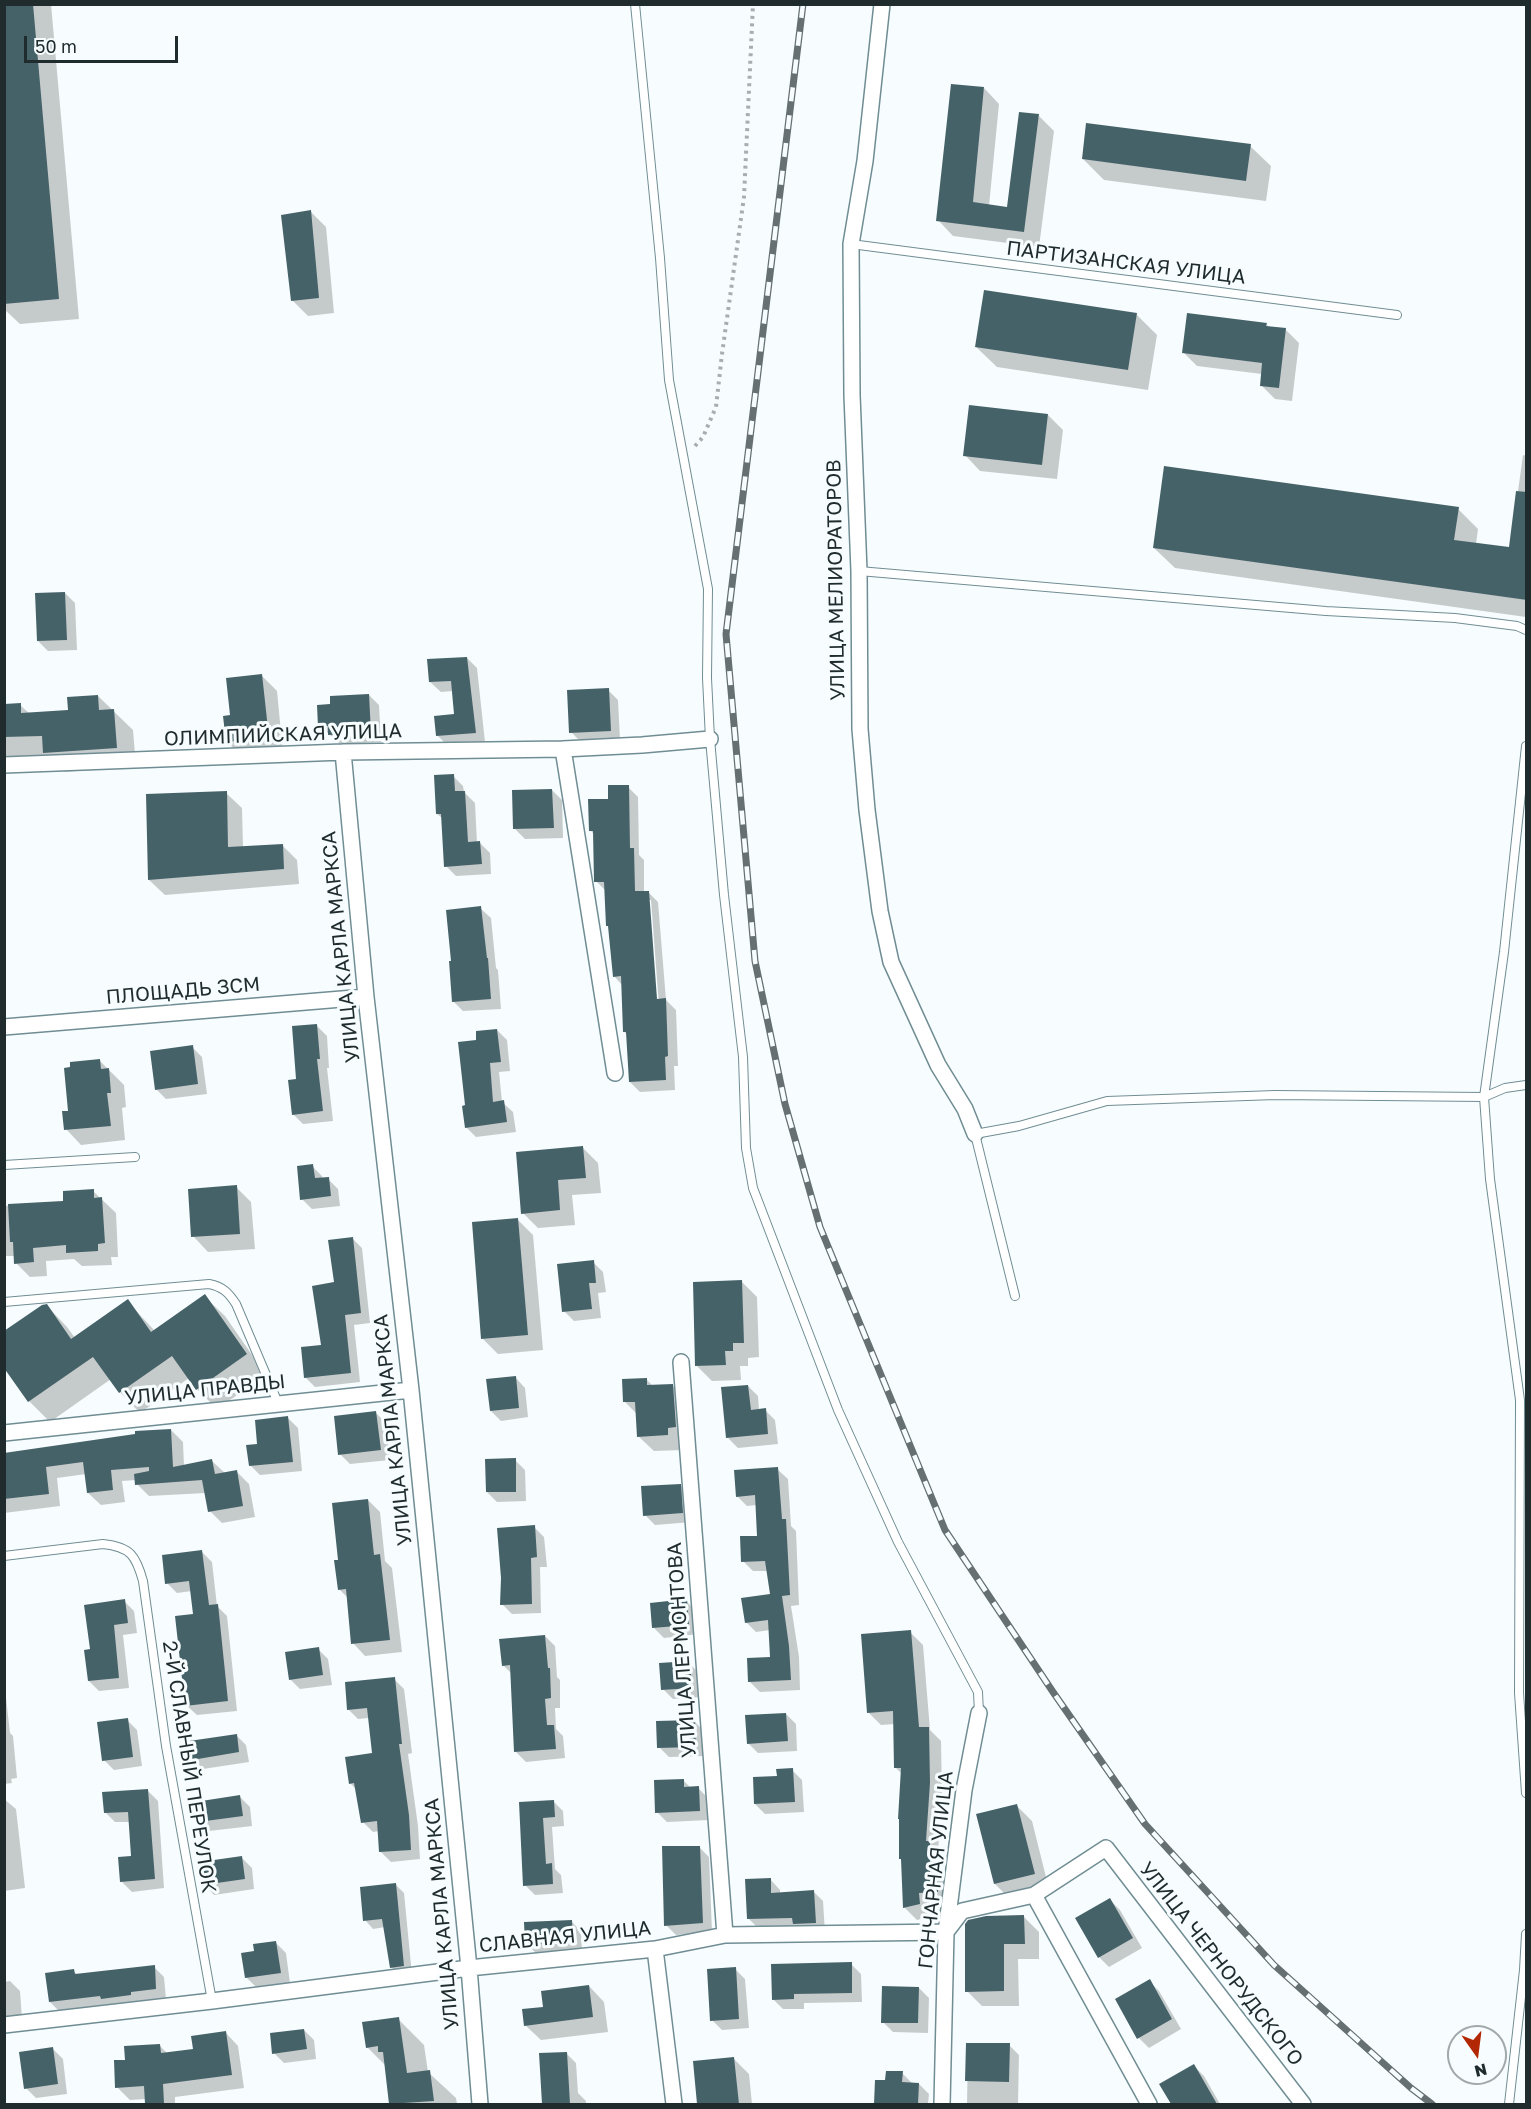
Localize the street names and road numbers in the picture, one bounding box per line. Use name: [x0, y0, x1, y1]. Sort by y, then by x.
street label: ПАРТИЗАНСКАЯ УЛИЦА: [1005, 236, 1247, 290]
street label: УЛИЦА МЕЛИОРАТОРОВ: [822, 459, 850, 701]
street label: ОЛИМПИЙСКАЯ УЛИЦА: [164, 719, 402, 751]
street label: УЛИЦА КАРЛА МАРКСА: [317, 830, 365, 1064]
street label: ПЛОЩАДЬ ЗСМ: [105, 972, 261, 1010]
street label: УЛИЦА КАРЛА МАРКСА: [369, 1313, 417, 1547]
street label: УЛИЦА ПРАВДЫ: [123, 1370, 287, 1410]
street label: УЛИЦА ЛЕРМОНТОВА: [662, 1541, 702, 1759]
street label: 2-Й СЛАВНЫЙ ПЕРЕУЛОК: [157, 1639, 221, 1895]
street label: ГОНЧАРНАЯ УЛИЦА: [914, 1770, 958, 1970]
street label: УЛИЦА КАРЛА МАРКСА: [420, 1797, 464, 2031]
street label: УЛИЦА ЧЕРНОРУДСКОГО: [1134, 1857, 1308, 2071]
street label: СЛАВНАЯ УЛИЦА: [478, 1916, 652, 1958]

